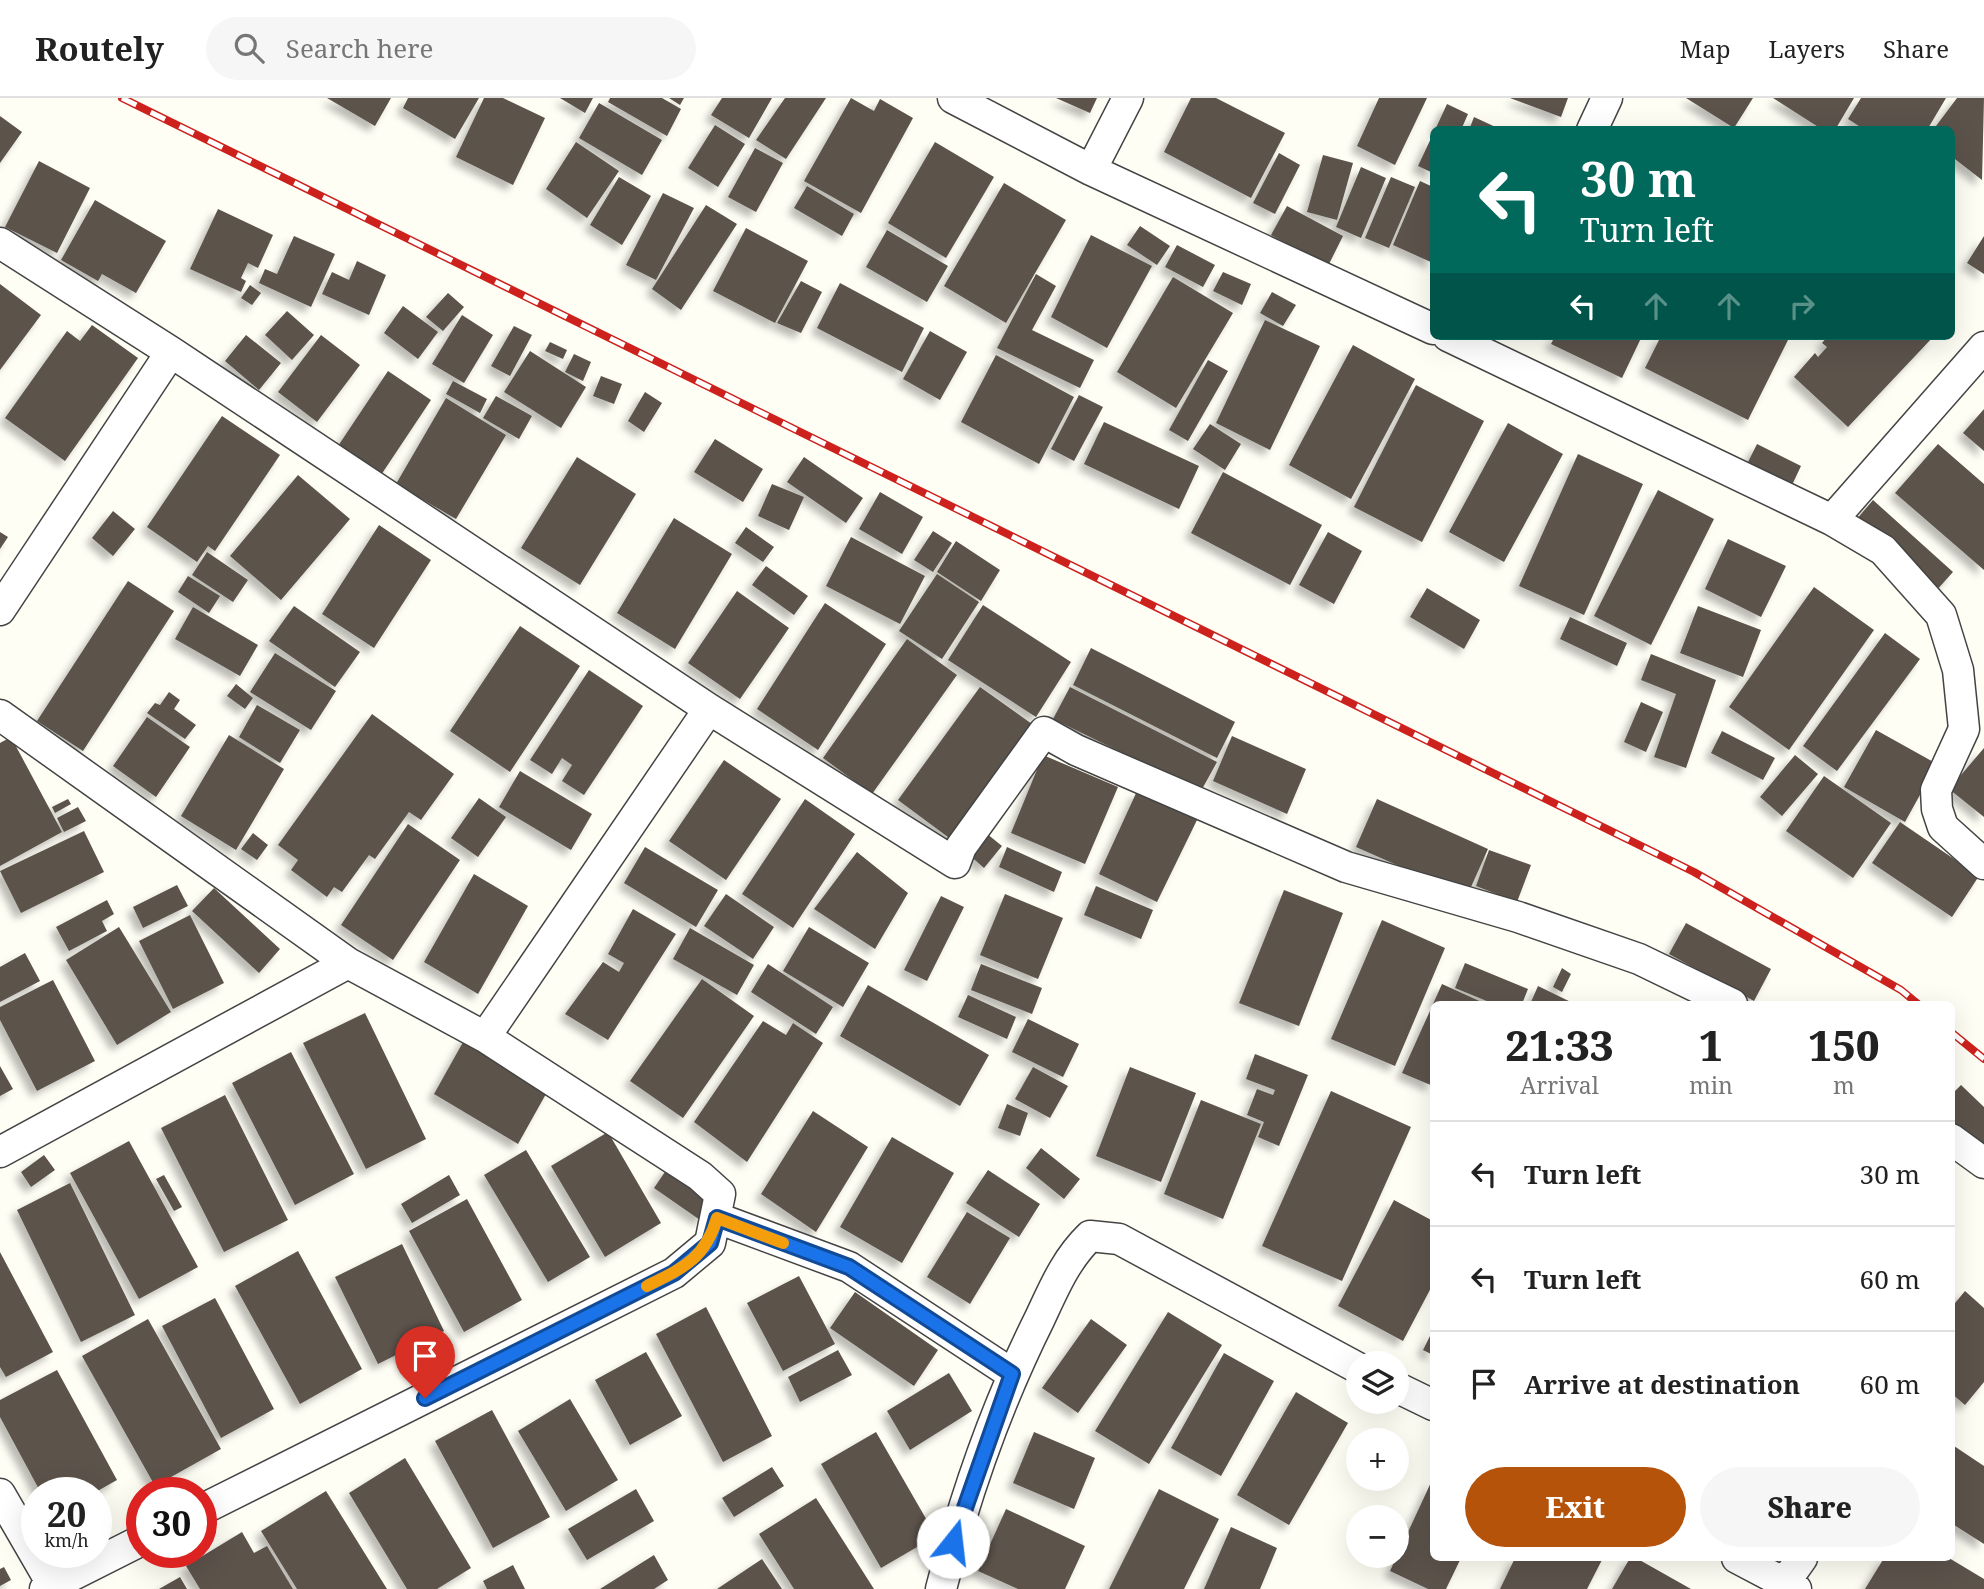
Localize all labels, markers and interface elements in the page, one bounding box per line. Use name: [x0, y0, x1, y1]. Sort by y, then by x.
search box: [206, 17, 696, 80]
text: Routely: [35, 26, 164, 71]
icon: search: [230, 29, 268, 67]
text: Search here: [286, 30, 433, 66]
text: Map: [1680, 32, 1731, 65]
text: Layers: [1769, 32, 1845, 65]
text: Share: [1883, 32, 1949, 65]
text: 30 m: [1580, 145, 1696, 211]
icon: left: [1465, 154, 1556, 245]
text: Turn left: [1580, 208, 1714, 251]
icon: left: [1564, 287, 1602, 325]
icon: ahead: [1637, 287, 1675, 325]
icon: ahead: [1710, 287, 1748, 325]
icon: right: [1783, 287, 1821, 325]
text: 21:33: [1505, 1016, 1614, 1073]
text: 1: [1699, 1016, 1723, 1073]
text: 150: [1808, 1016, 1880, 1073]
text: Arrival: [1520, 1069, 1599, 1101]
text: min: [1689, 1069, 1733, 1101]
text: m: [1833, 1069, 1855, 1101]
icon: left: [1465, 1155, 1503, 1193]
text: Turn left: [1524, 1156, 1641, 1192]
text: 30 m: [1860, 1156, 1920, 1192]
icon: left: [1465, 1260, 1503, 1298]
text: Turn left: [1524, 1261, 1641, 1297]
text: 60 m: [1860, 1261, 1920, 1297]
pin: [395, 1326, 455, 1398]
icon: arrive: [406, 1337, 444, 1375]
map controls: [1346, 1351, 1409, 1568]
button: layers: [1346, 1351, 1409, 1414]
icon: arrive: [1465, 1365, 1503, 1403]
text: Arrive at destination: [1524, 1366, 1800, 1402]
text: 60 m: [1860, 1366, 1920, 1402]
button: +: [1346, 1428, 1409, 1491]
button: Exit: [1465, 1467, 1686, 1547]
button: Share: [1700, 1467, 1920, 1547]
speed limit sign: 30: [126, 1477, 217, 1568]
text: 20: [47, 1490, 86, 1537]
position arrow: [916, 1505, 990, 1579]
button: −: [1346, 1505, 1409, 1568]
text: km/h: [44, 1528, 89, 1552]

